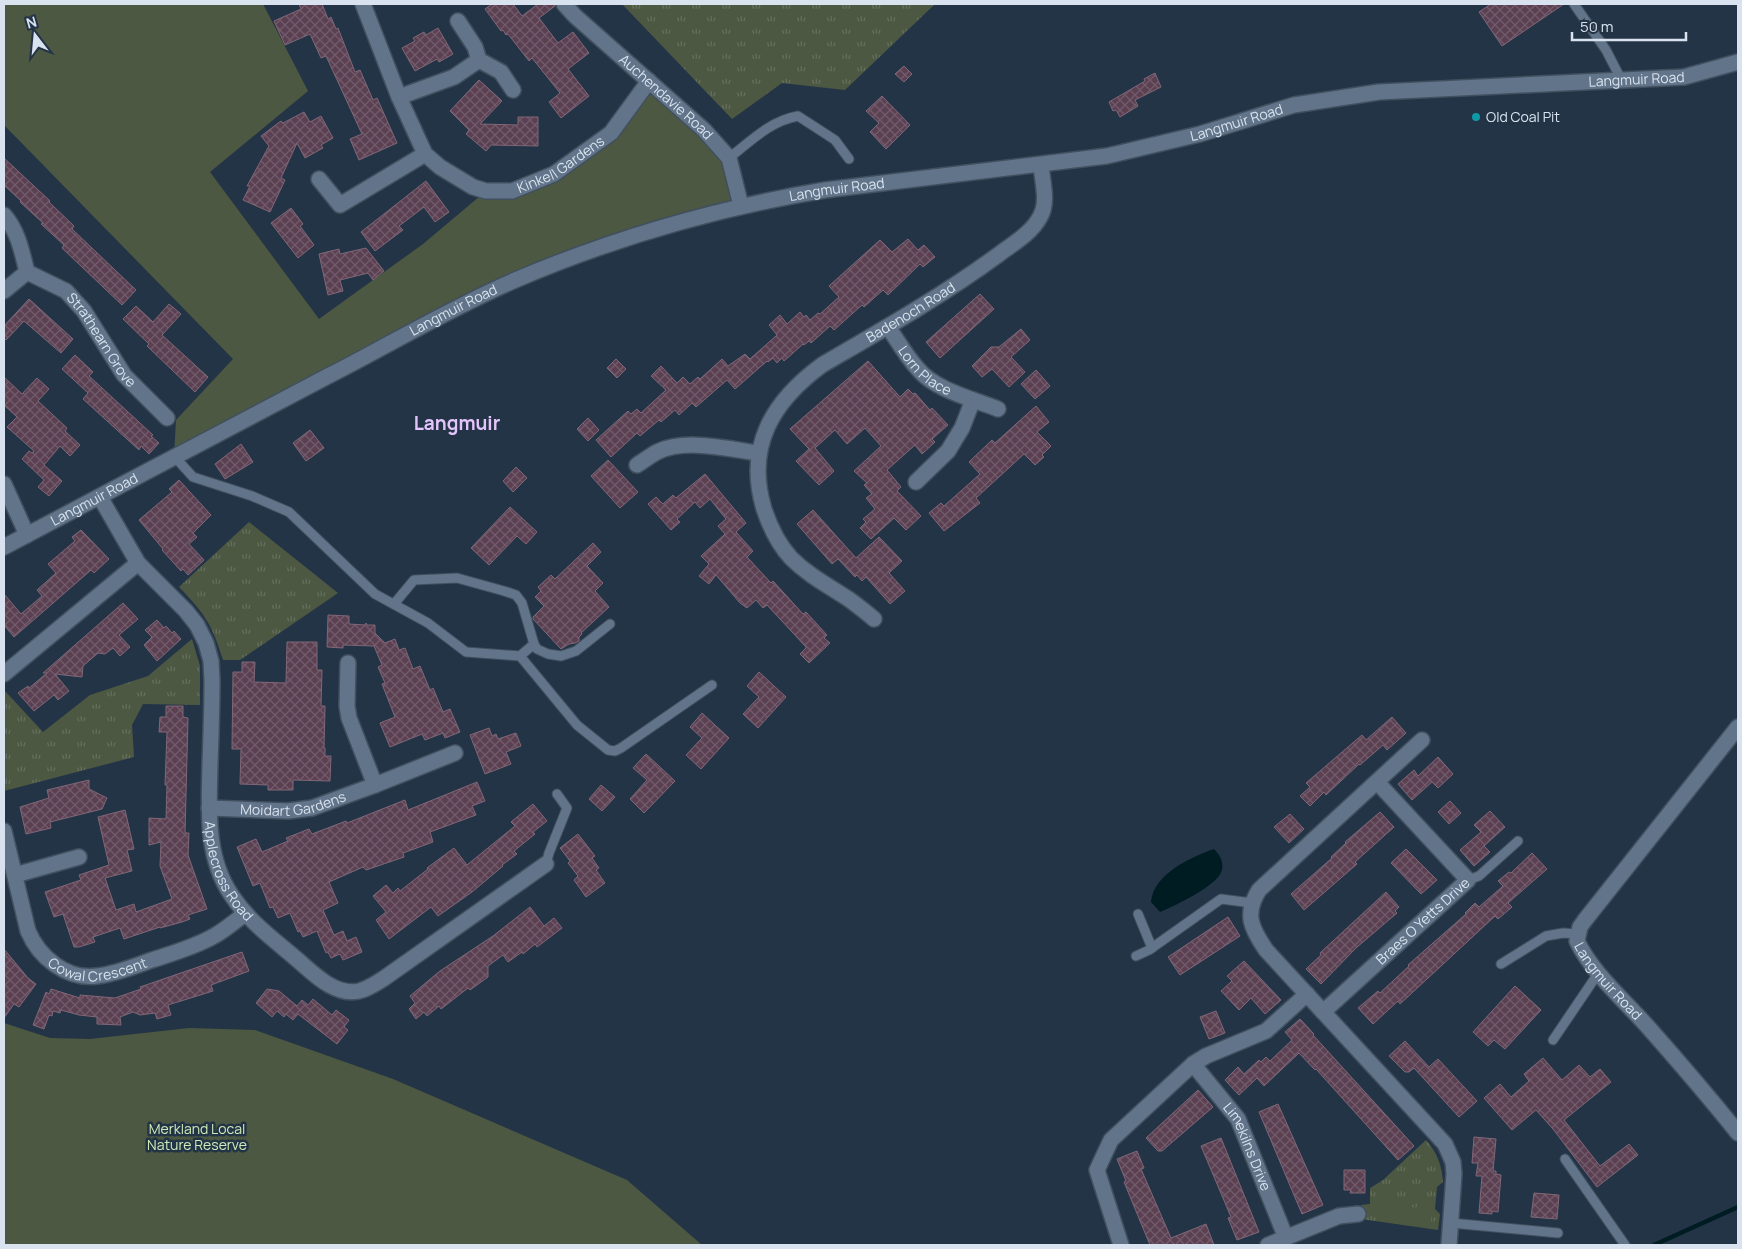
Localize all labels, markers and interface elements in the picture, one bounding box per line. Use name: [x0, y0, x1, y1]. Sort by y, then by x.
north arrow: [10, 10, 60, 60]
scale bar: [1572, 10, 1686, 42]
text: N: [24, 12, 39, 33]
text: 50 m: [1580, 16, 1614, 37]
street label: Auchendavie Road: [615, 49, 718, 143]
street label: Langmuir Road: [1588, 67, 1685, 91]
street label: Langmuir Road: [1188, 99, 1285, 145]
place label: Old Coal Pit: [1486, 107, 1560, 126]
marker: Old Coal Pit: [1470, 111, 1482, 123]
street label: Kinkell Gardens: [514, 131, 608, 197]
street label: Langmuir Road: [787, 173, 886, 205]
street label: Badenoch Road: [862, 277, 959, 346]
street label: Langmuir Road: [406, 279, 500, 340]
street label: Strathearn Grove: [63, 288, 141, 391]
street label: Lorn Place: [894, 342, 955, 399]
district label: Langmuir: [414, 410, 501, 436]
street label: Langmuir Road: [47, 468, 141, 530]
street label: Moidart Gardens: [240, 786, 348, 820]
street label: Applecross Road: [201, 820, 258, 925]
street label: Braes O Yetts Drive: [1371, 873, 1474, 968]
street label: Langmuir Road: [1570, 939, 1647, 1024]
street label: Cowal Crescent: [48, 949, 150, 967]
text: Cowal Crescent: [44, 953, 150, 986]
street label: Limekilns Drive: [1219, 1098, 1276, 1193]
park label: Merkland Local Nature Reserve: [147, 1119, 247, 1154]

